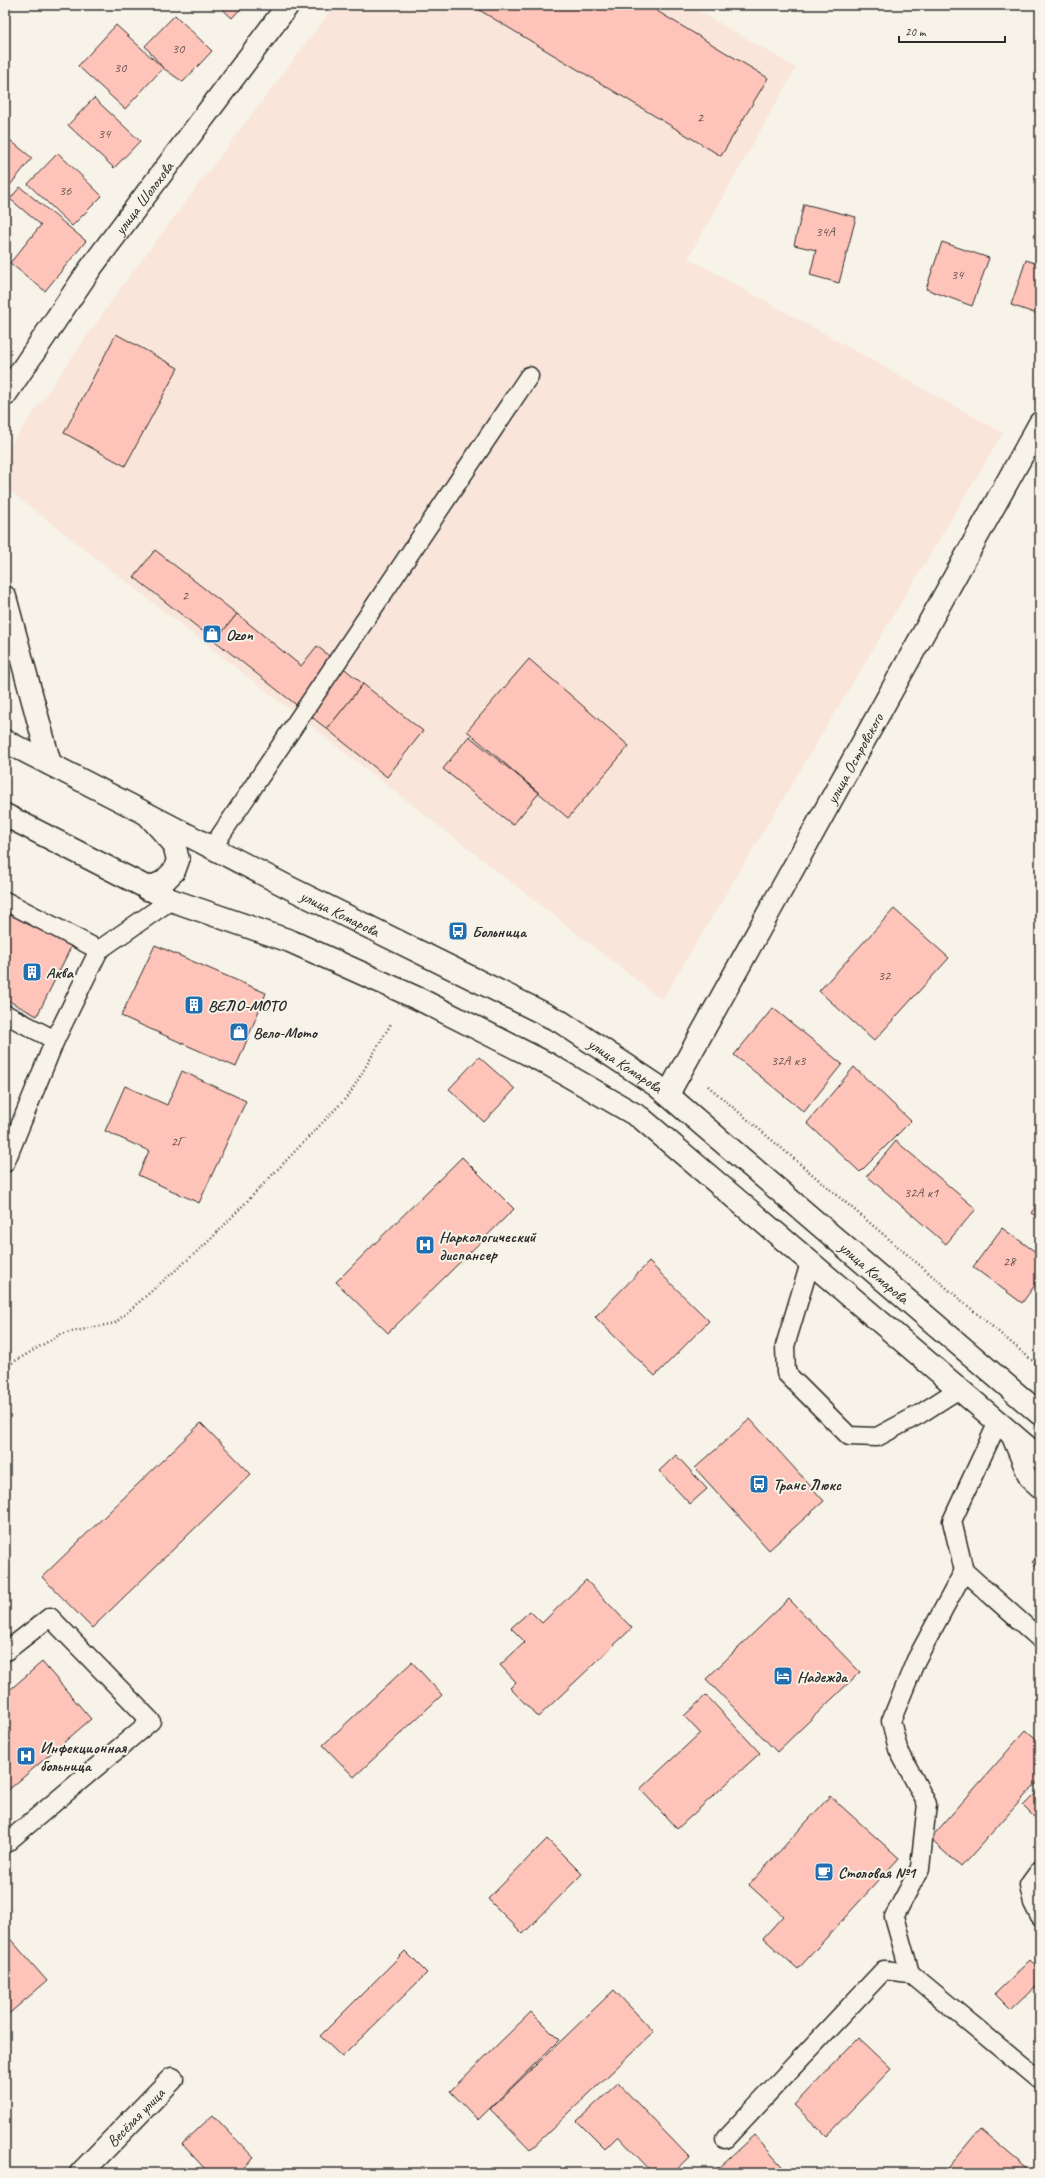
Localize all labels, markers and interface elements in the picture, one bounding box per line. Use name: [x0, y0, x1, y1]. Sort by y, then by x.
scale bar: [899, 18, 1005, 44]
text: 20 m: [905, 24, 927, 40]
house number: 30: [172, 40, 186, 57]
house number: 30: [114, 59, 128, 76]
house number: 2: [697, 109, 705, 126]
house number: 34: [98, 125, 112, 142]
street label: улица Шолохова: [110, 157, 179, 240]
house number: 36: [59, 182, 72, 199]
house number: 34А: [815, 223, 836, 240]
house number: 34: [951, 266, 965, 283]
house number: 2: [182, 587, 190, 604]
shop icon: Ozon: [201, 623, 223, 645]
place label: Ozon: [226, 625, 253, 645]
street label: улица Островского: [822, 709, 889, 808]
street label: улица Комарова: [296, 885, 383, 942]
bus stop icon: Больница: [447, 920, 469, 942]
place label: Больница: [472, 922, 528, 942]
building icon: Аква: [21, 961, 43, 983]
place label: Аква: [46, 963, 75, 983]
house number: 32: [878, 967, 892, 984]
building icon: ВЕЛО-МОТО: [183, 994, 205, 1016]
place label: ВЕЛО-МОТО: [208, 996, 288, 1016]
shop icon: Вело-Мото: [228, 1021, 250, 1043]
place label: Вело-Мото: [253, 1023, 318, 1043]
street label: улица Комарова: [583, 1033, 668, 1098]
house number: 32А к3: [771, 1052, 807, 1069]
house number: 2Г: [171, 1133, 187, 1150]
house number: 32А к1: [904, 1184, 939, 1201]
place label: Наркологический диспансер: [439, 1227, 537, 1265]
hospital icon: Наркологический диспансер: [414, 1234, 436, 1256]
street label: улица Комарова: [834, 1237, 914, 1309]
house number: 28: [1003, 1253, 1017, 1270]
bus stop icon: Транс Люкс: [748, 1473, 770, 1495]
place label: Транс Люкс: [773, 1475, 842, 1495]
hotel icon: Надежда: [772, 1665, 794, 1687]
place label: Надежда: [797, 1667, 849, 1687]
place label: Инфекционная больница: [40, 1738, 128, 1776]
hospital icon: Инфекционная больница: [15, 1745, 37, 1767]
cafe icon: Столовая №1: [813, 1861, 835, 1883]
place label: Столовая №1: [838, 1863, 917, 1883]
street label: Весёлая улица: [103, 2083, 170, 2151]

